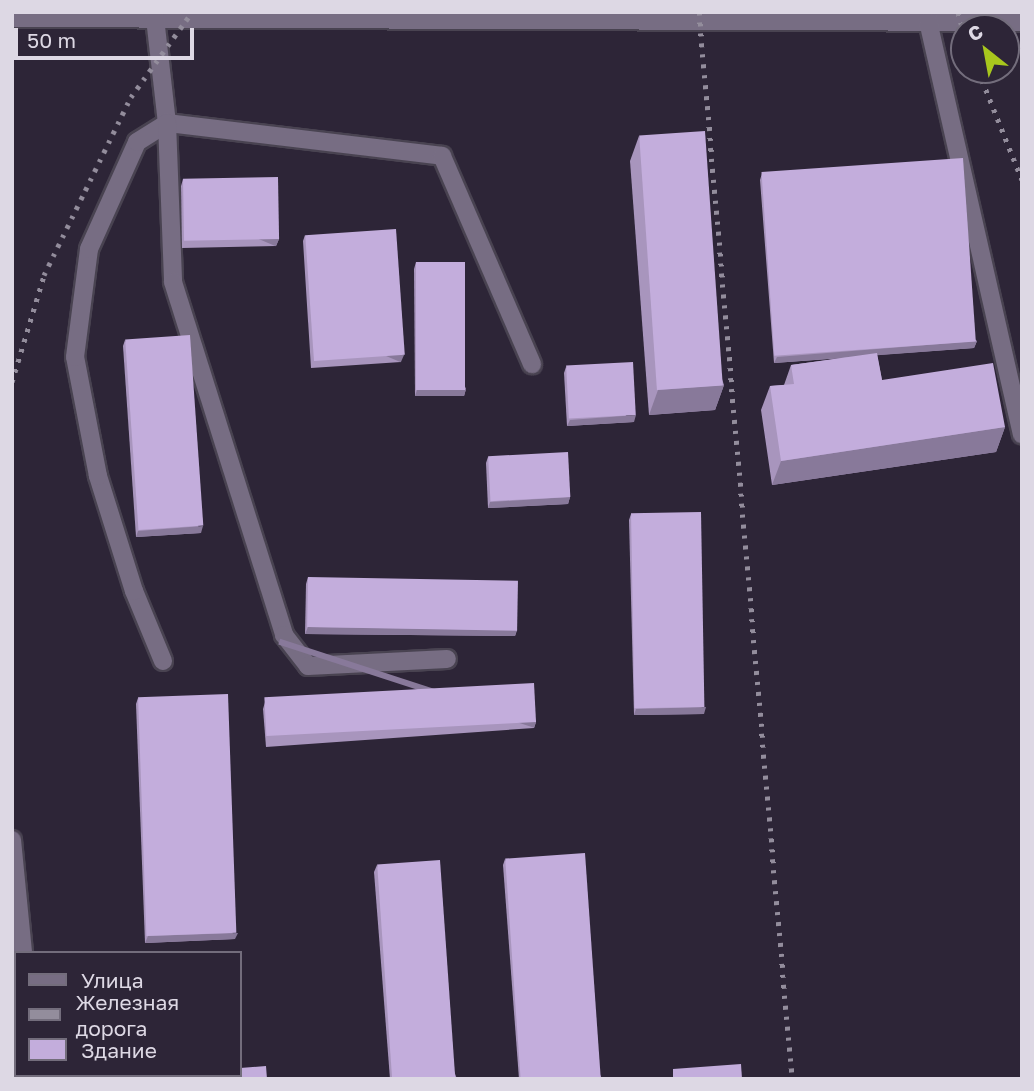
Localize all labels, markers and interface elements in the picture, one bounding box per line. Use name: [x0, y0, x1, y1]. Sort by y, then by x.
scale bar: [18, 14, 198, 58]
north arrow: [950, 14, 1020, 84]
text: С: [963, 19, 987, 46]
text: 50 m: [27, 27, 76, 53]
legend: [14, 951, 242, 1077]
text: Улица: [81, 967, 144, 993]
text: Железная дорога: [75, 989, 179, 1041]
text: Здание: [81, 1037, 157, 1063]

